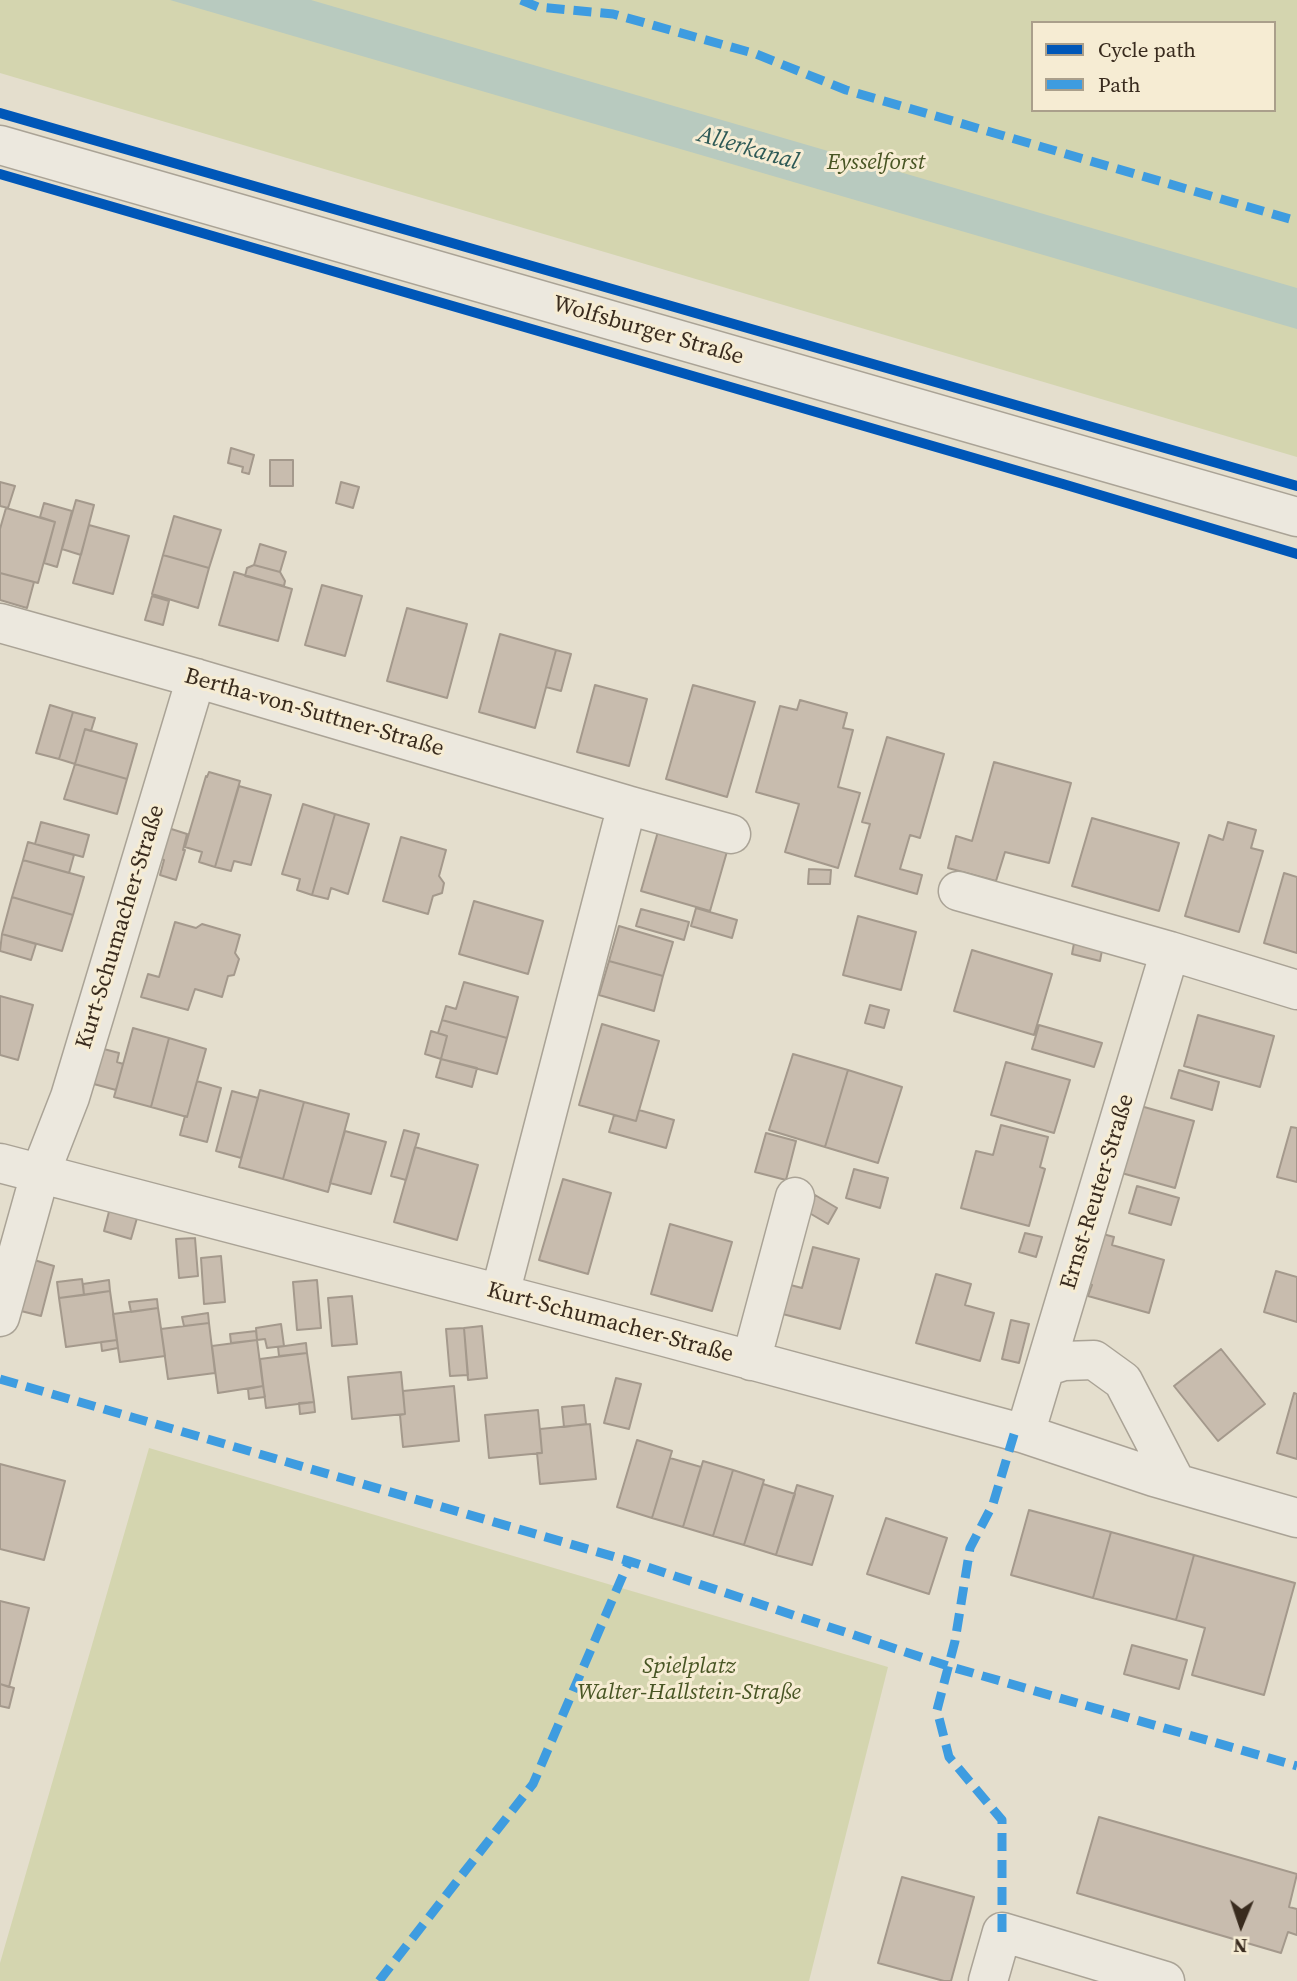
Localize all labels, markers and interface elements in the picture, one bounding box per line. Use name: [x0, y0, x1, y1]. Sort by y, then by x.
legend: [1031, 21, 1276, 112]
text: Cycle path: [1098, 35, 1196, 64]
text: Path: [1098, 70, 1141, 99]
water label: Allerkanal: [694, 121, 802, 177]
park label: Eysselforst: [827, 149, 925, 177]
street label: Wolfsburger Straße: [549, 290, 747, 372]
street label: Bertha-von-Suttner-Straße: [181, 663, 447, 763]
street label: Kurt-Schumacher-Straße: [71, 802, 171, 1052]
street label: Ernst-Reuter-Straße: [1055, 1091, 1141, 1293]
street label: Kurt-Schumacher-Straße: [484, 1277, 736, 1369]
park label: Spielplatz Walter-Hallstein-Straße: [577, 1653, 801, 1707]
north arrow: [1206, 1890, 1276, 1960]
text: N: [1233, 1933, 1248, 1959]

